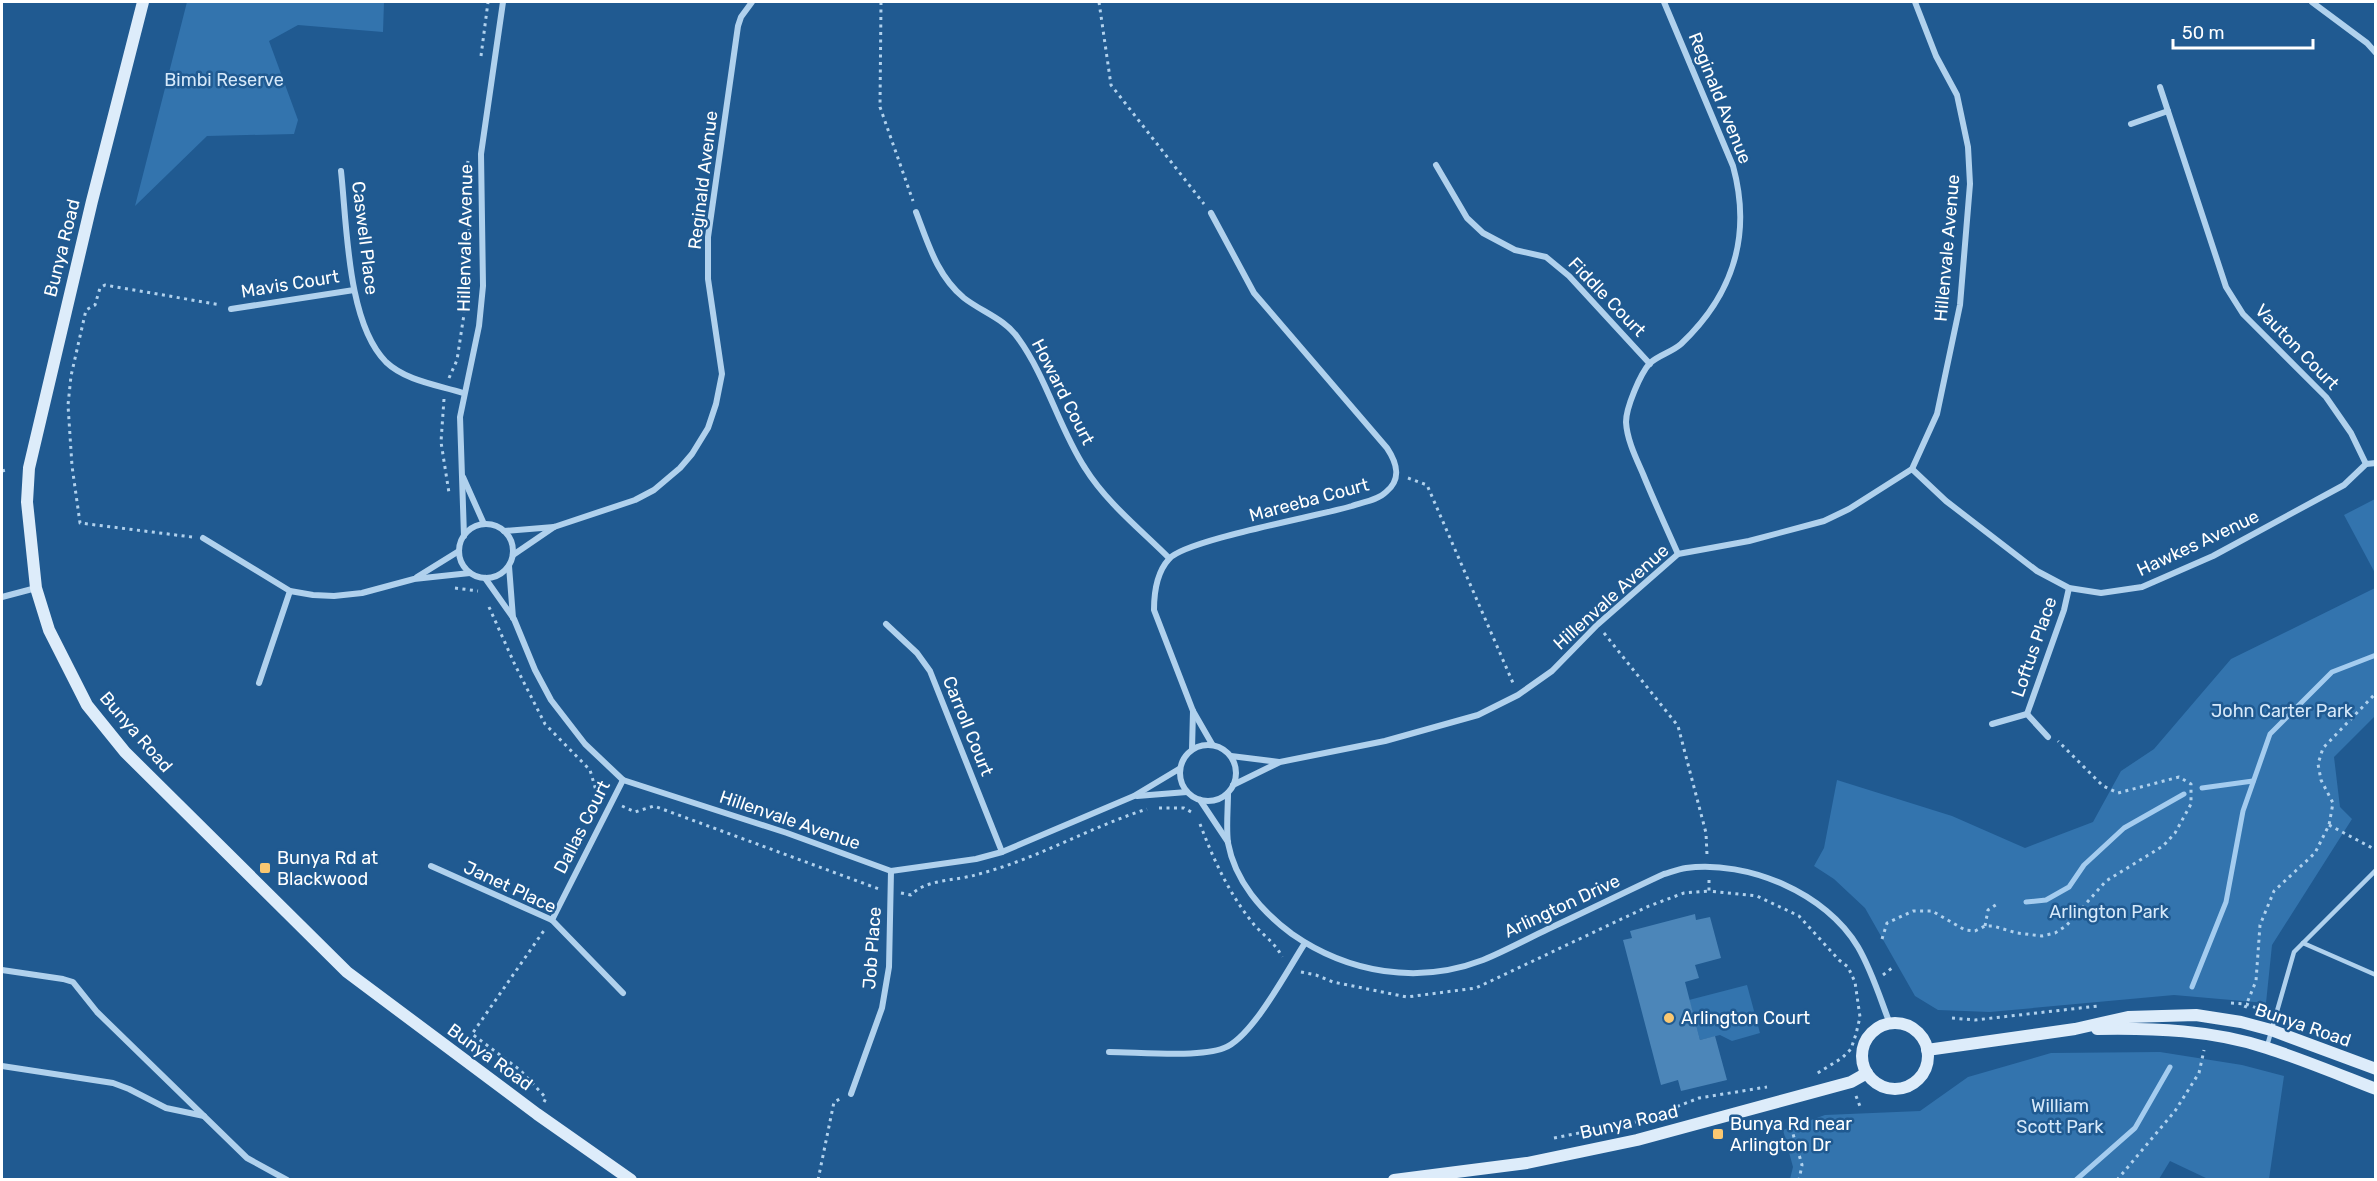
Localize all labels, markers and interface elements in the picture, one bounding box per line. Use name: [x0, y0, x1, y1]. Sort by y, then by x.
scale bar: [2173, 12, 2312, 50]
text: 50 m: [2182, 22, 2225, 44]
street label: Reginald Avenue: [1684, 29, 1756, 167]
park label: Bimbi Reserve: [164, 69, 284, 91]
street label: Reginald Avenue: [684, 109, 722, 251]
street label: Hillenvale Avenue: [453, 164, 477, 312]
street label: Hillenvale Avenue: [1930, 173, 1964, 323]
street label: Caswell Place: [347, 180, 383, 296]
street label: Bunya Road: [39, 197, 85, 299]
street label: Fiddle Court: [1564, 253, 1650, 341]
street label: Mavis Court: [239, 265, 341, 303]
street label: Vauton Court: [2250, 299, 2344, 395]
street label: Howard Court: [1027, 335, 1099, 449]
street label: Mareeba Court: [1247, 473, 1371, 527]
street label: Hawkes Avenue: [2133, 505, 2263, 581]
street label: Hillenvale Avenue: [1549, 539, 1673, 655]
street label: Loftus Place: [2007, 594, 2061, 700]
street label: Carroll Court: [938, 673, 998, 779]
street label: Bunya Road: [95, 687, 177, 777]
park label: John Carter Park: [2211, 700, 2354, 722]
street label: Dallas Court: [549, 777, 615, 877]
street label: Hillenvale Avenue: [717, 786, 863, 854]
place label: Bunya Rd at Blackwood: [277, 847, 378, 890]
street label: Janet Place: [460, 856, 560, 918]
marker: Bunya Rd at Blackwood: [258, 861, 272, 875]
street label: Arlington Drive: [1501, 870, 1623, 942]
park label: Arlington Park: [2049, 901, 2169, 923]
street label: Job Place: [858, 906, 886, 990]
street label: Bunya Road: [2252, 998, 2354, 1052]
place label: Arlington Court: [1681, 1007, 1810, 1029]
marker: Arlington Court: [1662, 1011, 1676, 1025]
street label: Bunya Road: [443, 1019, 537, 1095]
park label: William Scott Park: [2016, 1095, 2104, 1138]
street label: Bunya Road: [1578, 1100, 1680, 1144]
place label: Bunya Rd near Arlington Dr: [1730, 1113, 1852, 1156]
marker: Bunya Rd near Arlington Dr: [1711, 1127, 1725, 1141]

